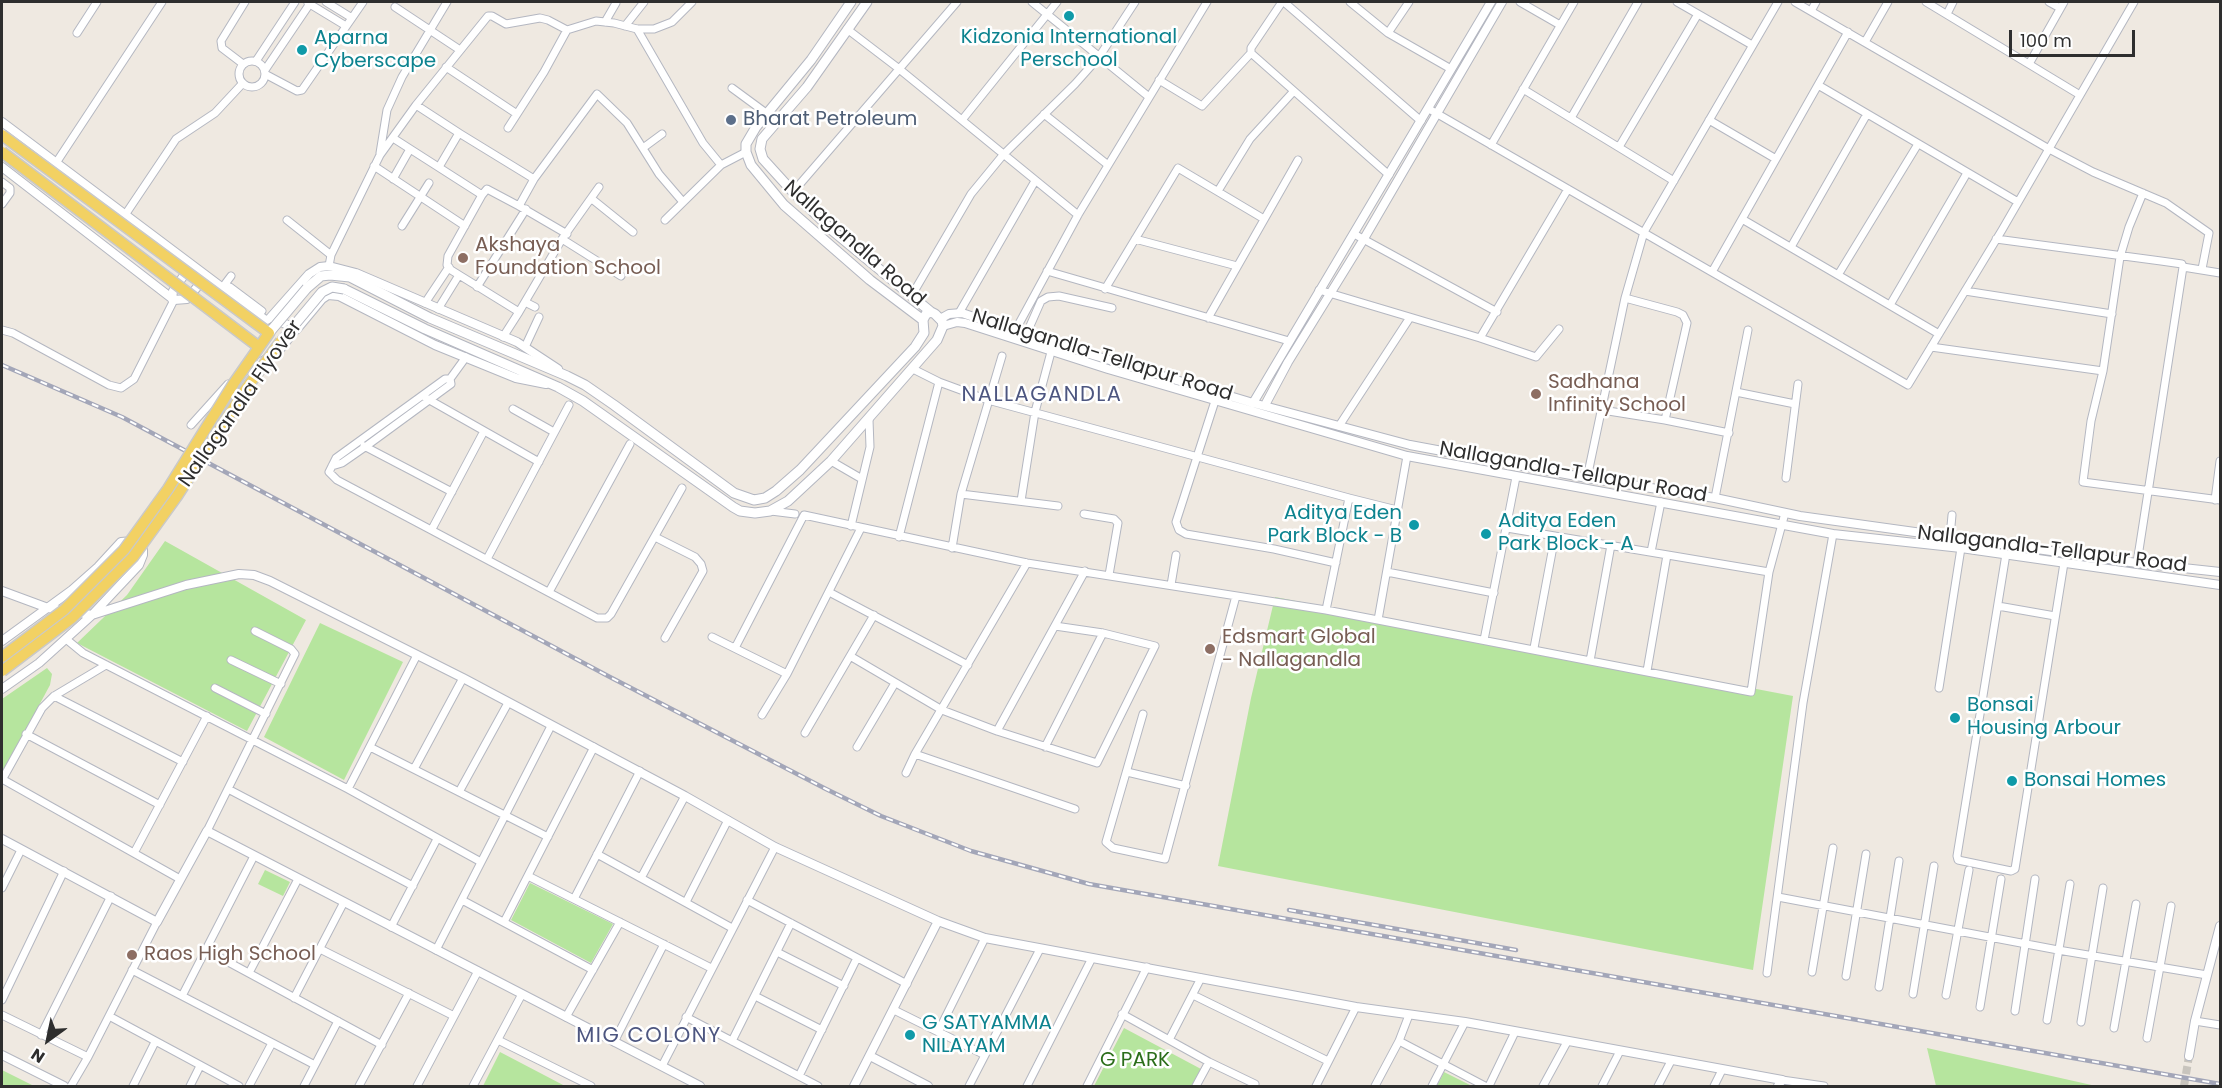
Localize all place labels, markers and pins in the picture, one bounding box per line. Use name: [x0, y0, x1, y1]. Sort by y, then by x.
marker: Kidzonia International Perschool: [1062, 9, 1076, 23]
place label: Kidzonia International Perschool: [961, 26, 1177, 73]
place label: Aparna Cyberscape: [314, 27, 436, 74]
marker: Aparna Cyberscape: [295, 43, 309, 57]
place label: Bharat Petroleum: [743, 108, 917, 132]
marker: Bharat Petroleum: [724, 113, 738, 127]
place label: Akshaya Foundation School: [475, 234, 661, 281]
marker: Akshaya Foundation School: [456, 251, 470, 265]
place label: Sadhana Infinity School: [1548, 371, 1686, 418]
marker: Sadhana Infinity School: [1529, 387, 1543, 401]
place label: Aditya Eden Park Block - B: [1267, 502, 1402, 549]
place label: Aditya Eden Park Block - A: [1498, 510, 1634, 557]
marker: Aditya Eden Park Block - B: [1407, 518, 1421, 532]
marker: Aditya Eden Park Block - A: [1479, 527, 1493, 541]
place label: Edsmart Global - Nallagandla: [1222, 626, 1376, 673]
marker: Edsmart Global - Nallagandla: [1203, 642, 1217, 656]
place label: Bonsai Housing Arbour: [1967, 694, 2121, 741]
marker: Bonsai Housing Arbour: [1948, 711, 1962, 725]
place label: Bonsai Homes: [2024, 769, 2166, 793]
marker: Bonsai Homes: [2005, 774, 2019, 788]
place label: Raos High School: [144, 943, 316, 967]
marker: Raos High School: [125, 948, 139, 962]
place label: G SATYAMMA NILAYAM: [922, 1012, 1052, 1059]
marker: G SATYAMMA NILAYAM: [903, 1028, 917, 1042]

